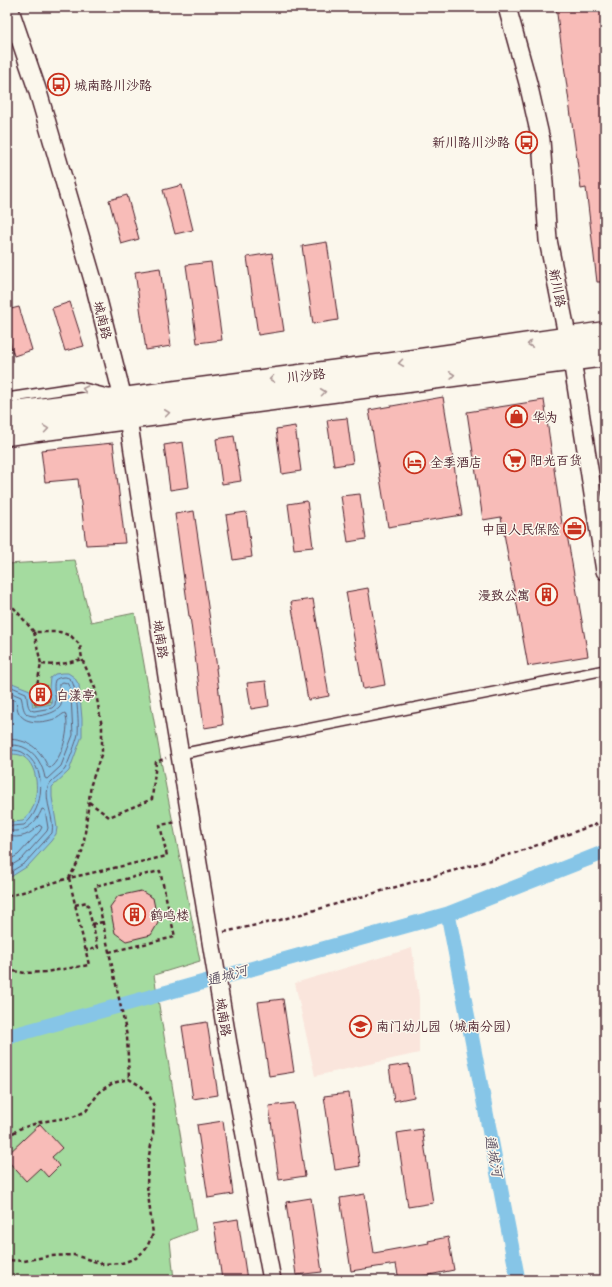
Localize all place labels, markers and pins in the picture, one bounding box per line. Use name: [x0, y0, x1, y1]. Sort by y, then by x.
bus stop icon: 城南路川沙路: [46, 72, 72, 98]
place label: 城南路川沙路: [74, 78, 152, 93]
bus stop icon: 新川路川沙路: [513, 129, 539, 155]
place label: 新川路川沙路: [432, 135, 510, 150]
shop icon: 华为: [504, 404, 530, 430]
place label: 华为: [532, 410, 558, 425]
supermarket icon: 阳光百货: [501, 447, 527, 473]
hotel icon: 全季酒店: [402, 449, 428, 475]
place label: 阳光百货: [530, 453, 582, 468]
place label: 全季酒店: [430, 455, 482, 470]
office icon: 中国人民保险: [562, 516, 588, 542]
place label: 中国人民保险: [482, 522, 560, 537]
building icon: 漫致公寓: [533, 582, 559, 608]
place label: 漫致公寓: [478, 588, 530, 603]
building icon: 白漾亭: [27, 682, 53, 708]
place label: 白漾亭: [56, 688, 95, 703]
building icon: 鹤鸣楼: [121, 902, 147, 928]
place label: 鹤鸣楼: [150, 908, 189, 923]
school or university icon: 南门幼儿园（城南分园）: [348, 1013, 374, 1039]
place label: 南门幼儿园（城南分园）: [376, 1019, 519, 1034]

